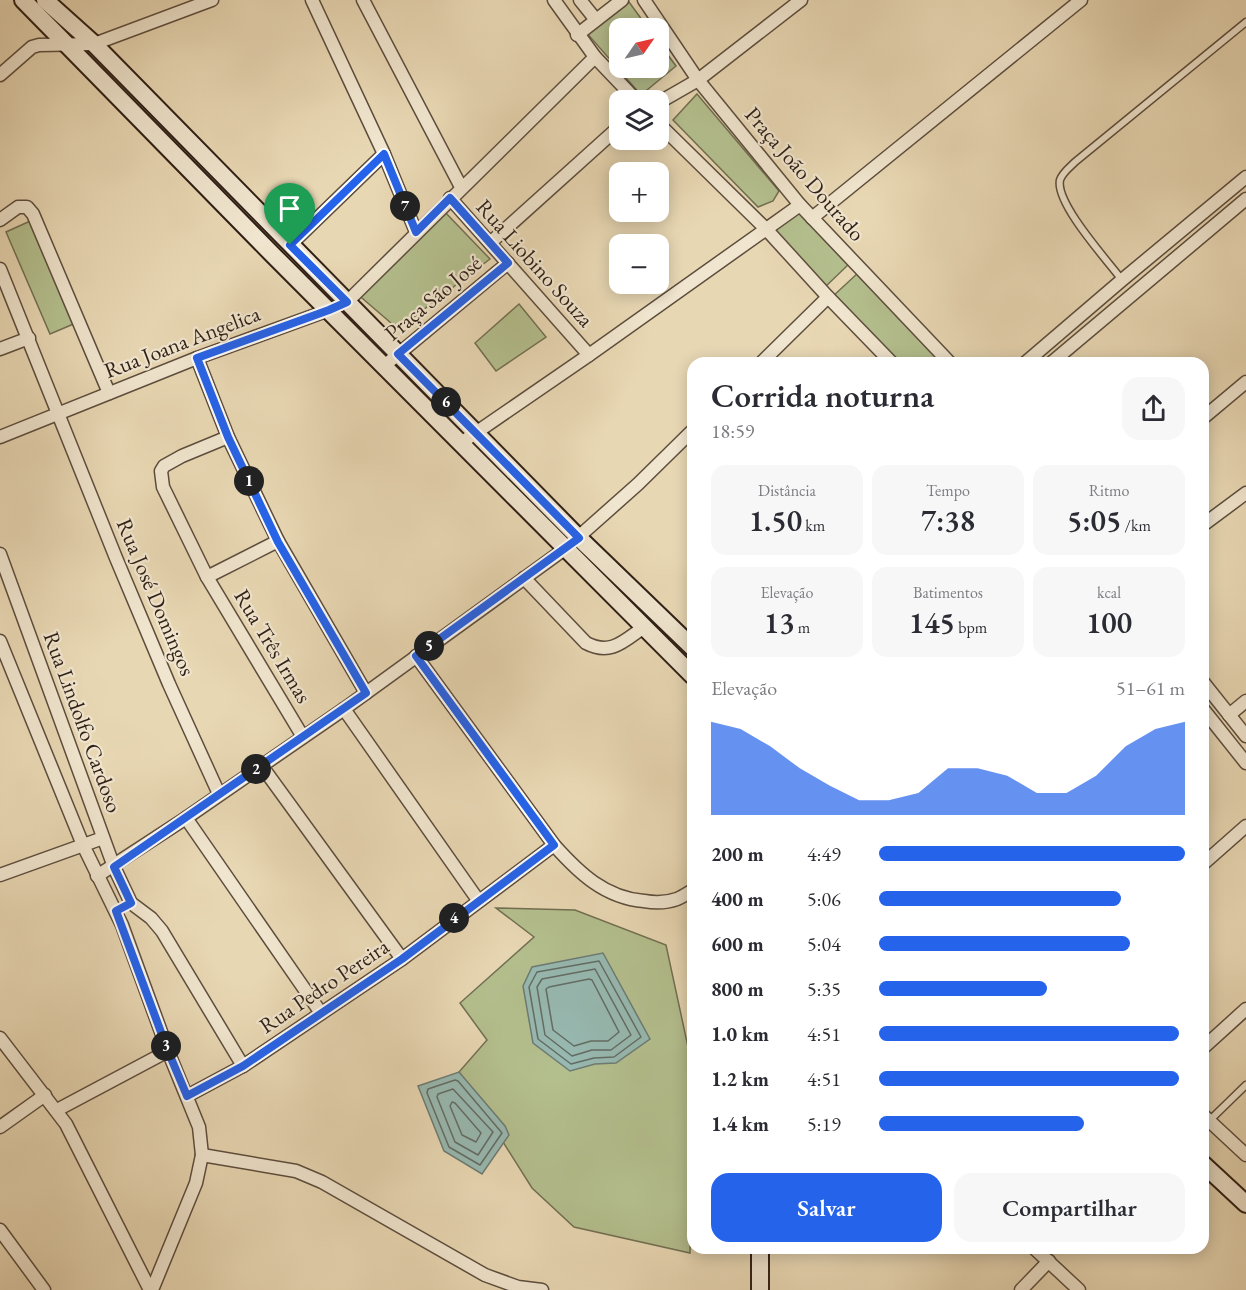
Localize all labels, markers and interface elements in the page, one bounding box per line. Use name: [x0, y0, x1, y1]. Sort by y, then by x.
north arrow: [609, 18, 669, 78]
map controls: [609, 18, 669, 294]
button: layers: [609, 90, 669, 150]
street label: Praça João Dourado: [739, 101, 872, 247]
button: +: [609, 162, 669, 222]
pin: [264, 183, 315, 245]
pin: 7: [390, 191, 420, 221]
icon: arrive: [273, 192, 306, 225]
street label: Rua Liobino Souza: [470, 193, 600, 333]
text: 7: [401, 195, 409, 216]
button: −: [609, 234, 669, 294]
street label: Praça São José: [378, 249, 488, 347]
street label: Rua Joana Angelica: [100, 299, 264, 385]
text: Corrida noturna: [711, 374, 934, 417]
button: share: [1122, 377, 1185, 440]
pin: 6: [431, 387, 461, 417]
text: 6: [442, 391, 450, 412]
text: 18:59: [711, 418, 754, 444]
pin: 1: [234, 466, 264, 496]
text: 1: [245, 470, 253, 491]
text: Distância: [758, 480, 816, 501]
text: Tempo: [926, 480, 970, 501]
text: Ritmo: [1089, 480, 1129, 501]
text: 1.50: [749, 501, 802, 540]
text: 7:38: [921, 501, 975, 540]
text: 5:05: [1067, 501, 1121, 540]
street label: Rua José Domingos: [110, 514, 202, 680]
text: km: [802, 515, 825, 536]
text: /km: [1121, 515, 1151, 536]
text: Elevação: [761, 582, 813, 603]
text: Batimentos: [913, 582, 983, 603]
text: kcal: [1097, 582, 1121, 603]
street label: Rua Três Irmas: [228, 584, 318, 708]
text: 13: [764, 603, 795, 642]
text: 145: [909, 603, 955, 642]
text: 100: [1086, 603, 1132, 642]
text: m: [795, 617, 810, 638]
text: bpm: [955, 617, 987, 638]
street label: Rua Lindolfo Cardoso: [37, 627, 129, 817]
pin: 5: [414, 631, 444, 661]
text: 5: [425, 635, 433, 656]
text: Elevação: [711, 675, 777, 701]
text: 51–61 m: [1116, 675, 1185, 701]
pin: 2: [241, 754, 271, 784]
text: 2: [252, 758, 260, 779]
text: 200 m: [711, 841, 764, 867]
text: 4:49: [807, 841, 841, 867]
text: 400 m: [711, 886, 764, 912]
text: 5:06: [807, 886, 841, 912]
pin: 4: [439, 903, 469, 933]
text: 4: [450, 907, 458, 928]
text: 600 m: [711, 931, 764, 957]
text: 5:04: [807, 931, 841, 957]
street label: Rua Pedro Pereira: [253, 932, 395, 1040]
text: 800 m: [711, 976, 764, 1002]
text: 5:35: [807, 976, 841, 1002]
text: 1.0 km: [711, 1021, 769, 1047]
text: 4:51: [807, 1021, 841, 1047]
pin: 3: [151, 1031, 181, 1061]
text: 3: [162, 1035, 170, 1056]
text: 1.2 km: [711, 1066, 769, 1092]
text: 4:51: [807, 1066, 841, 1092]
text: 1.4 km: [711, 1111, 769, 1137]
text: 5:19: [807, 1111, 841, 1137]
button: Salvar: [711, 1173, 942, 1242]
button: Compartilhar: [954, 1173, 1185, 1242]

